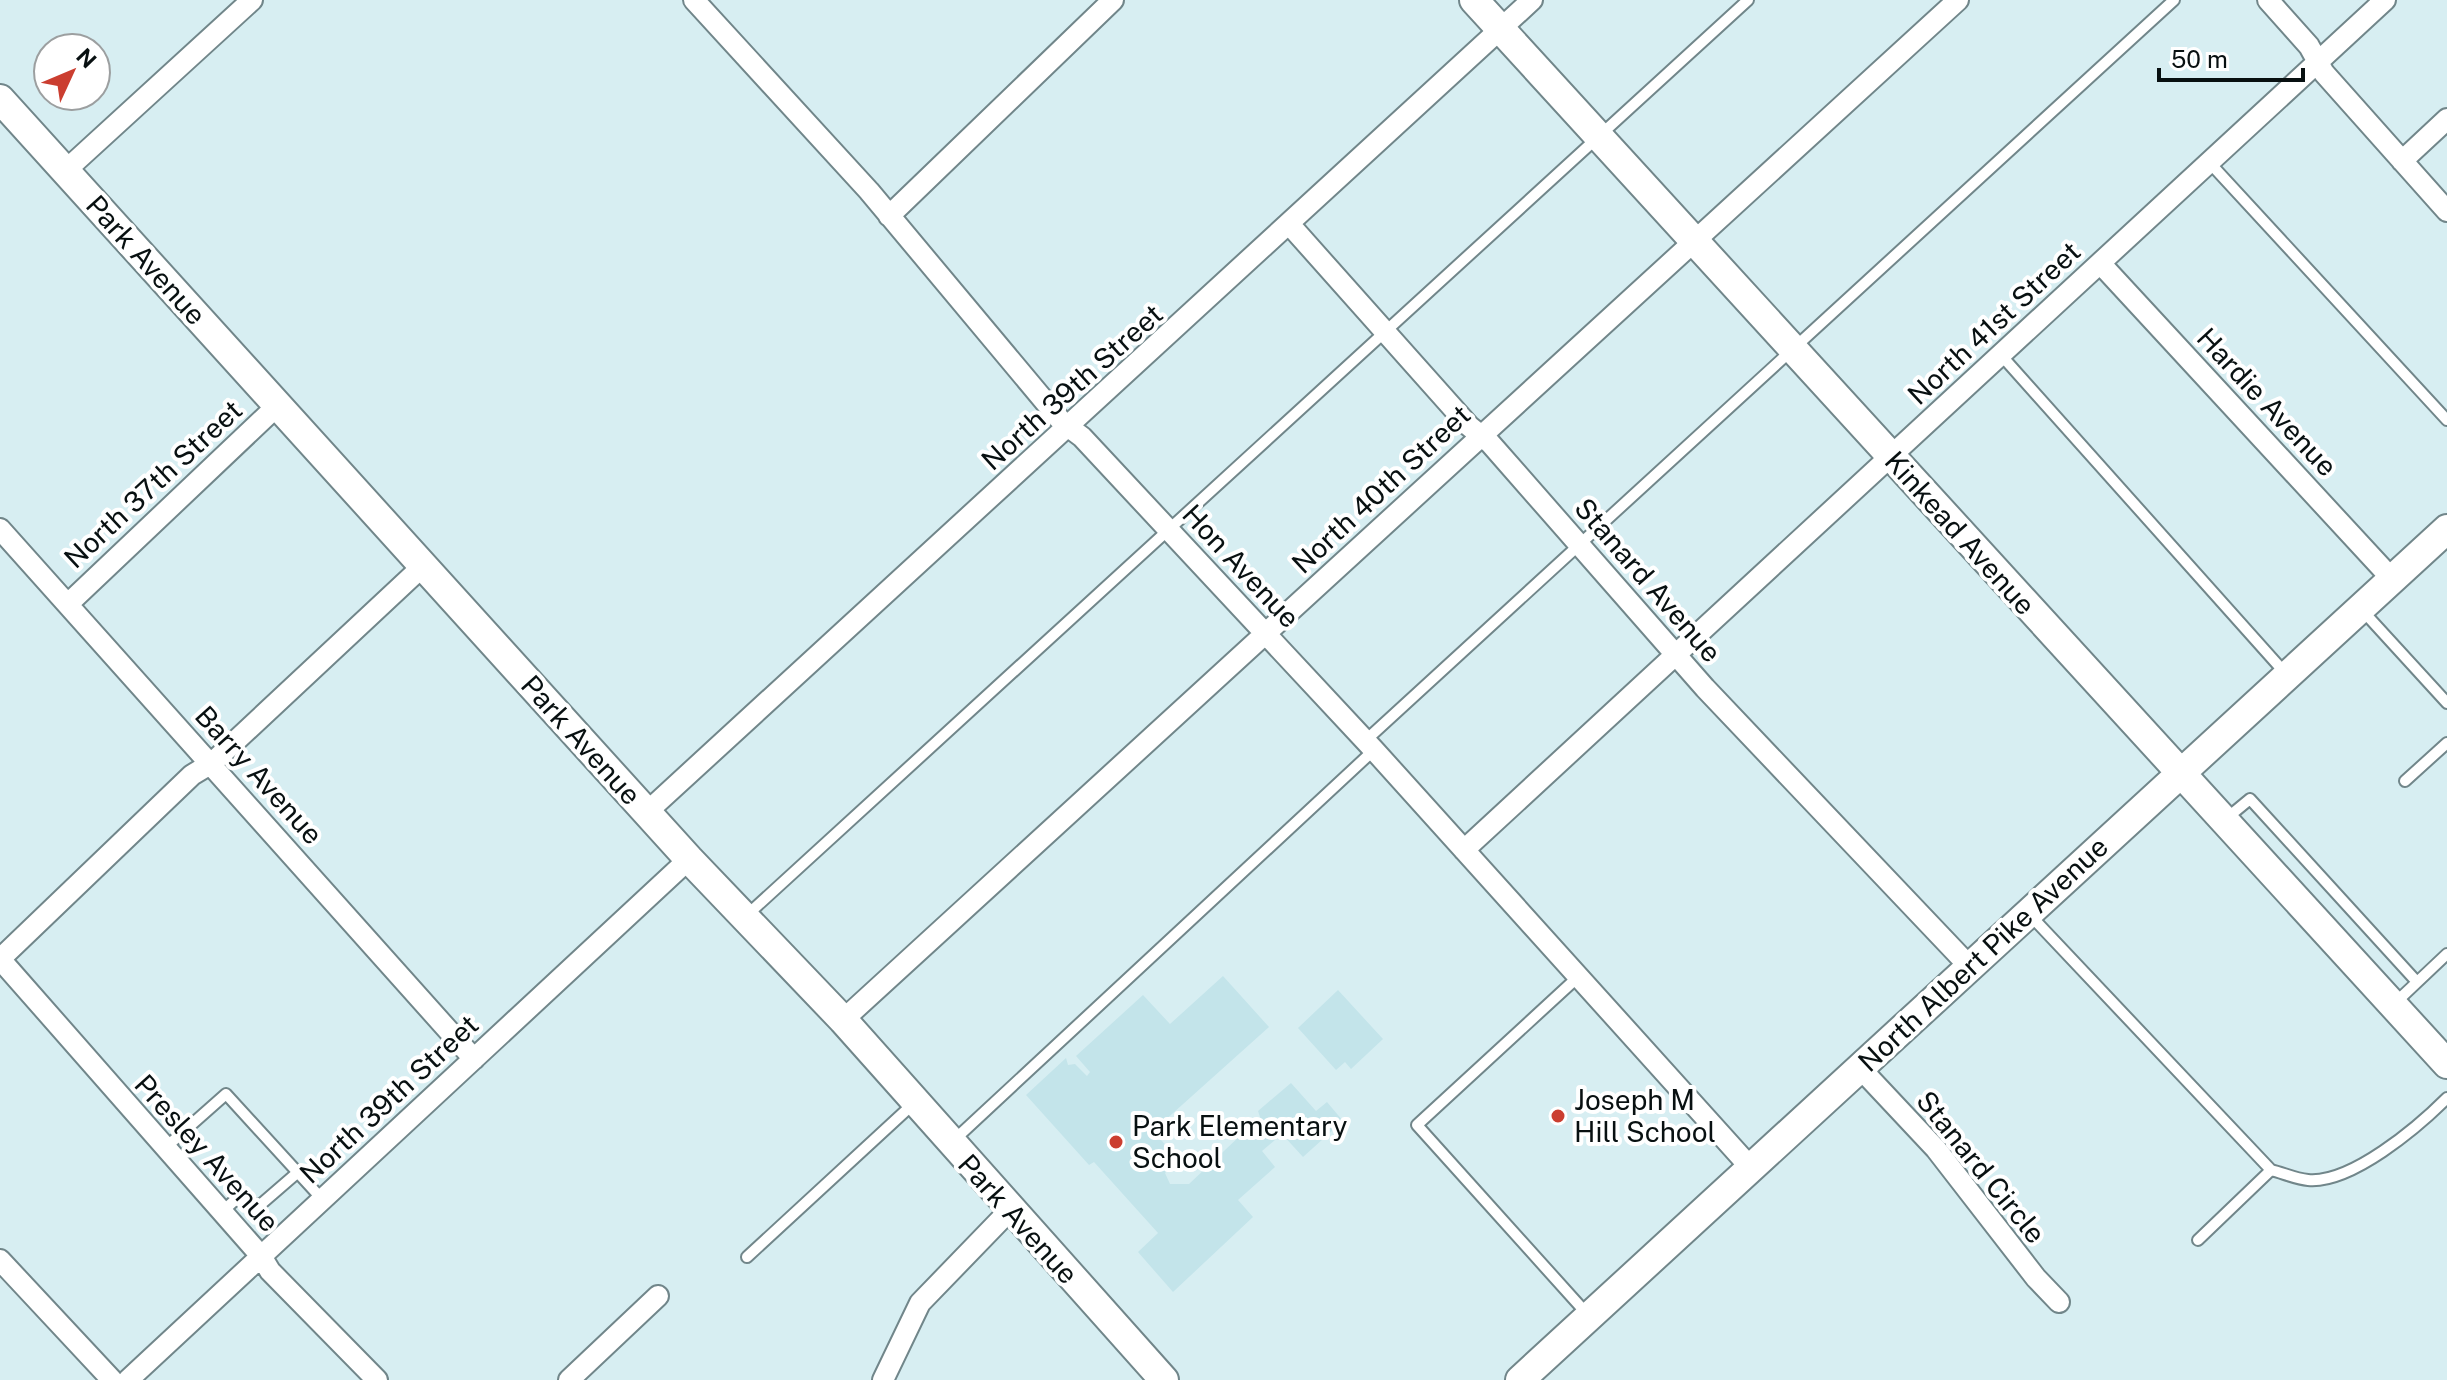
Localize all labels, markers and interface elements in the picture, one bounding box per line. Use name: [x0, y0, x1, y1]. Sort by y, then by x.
north arrow: [32, 32, 112, 112]
scale bar: [2159, 32, 2303, 82]
text: N: [71, 43, 102, 73]
text: 50 m: [2171, 45, 2228, 73]
street label: Park Avenue: [80, 188, 213, 331]
street label: North 41st Street: [1901, 234, 2087, 411]
street label: North 39th Street: [975, 297, 1169, 476]
street label: Hardie Avenue: [2190, 321, 2344, 482]
street label: North 37th Street: [57, 393, 248, 574]
street label: North 40th Street: [1285, 398, 1477, 580]
street label: Kinkead Avenue: [1878, 444, 2042, 621]
street label: Stanard Avenue: [1568, 491, 1729, 668]
street label: Hon Avenue: [1176, 497, 1307, 634]
street label: Park Avenue: [515, 668, 648, 811]
street label: Barry Avenue: [189, 699, 330, 851]
street label: North Albert Pike Avenue: [1851, 829, 2114, 1078]
street label: North 39th Street: [293, 1008, 485, 1190]
street label: Presley Avenue: [128, 1067, 286, 1238]
place label: Joseph M Hill School: [1574, 1083, 1716, 1148]
street label: Stanard Circle: [1910, 1084, 2053, 1249]
marker: Joseph M Hill School: [1549, 1107, 1567, 1125]
place label: Park Elementary School: [1132, 1109, 1347, 1174]
marker: Park Elementary School: [1107, 1133, 1125, 1151]
street label: Park Avenue: [952, 1147, 1085, 1290]

